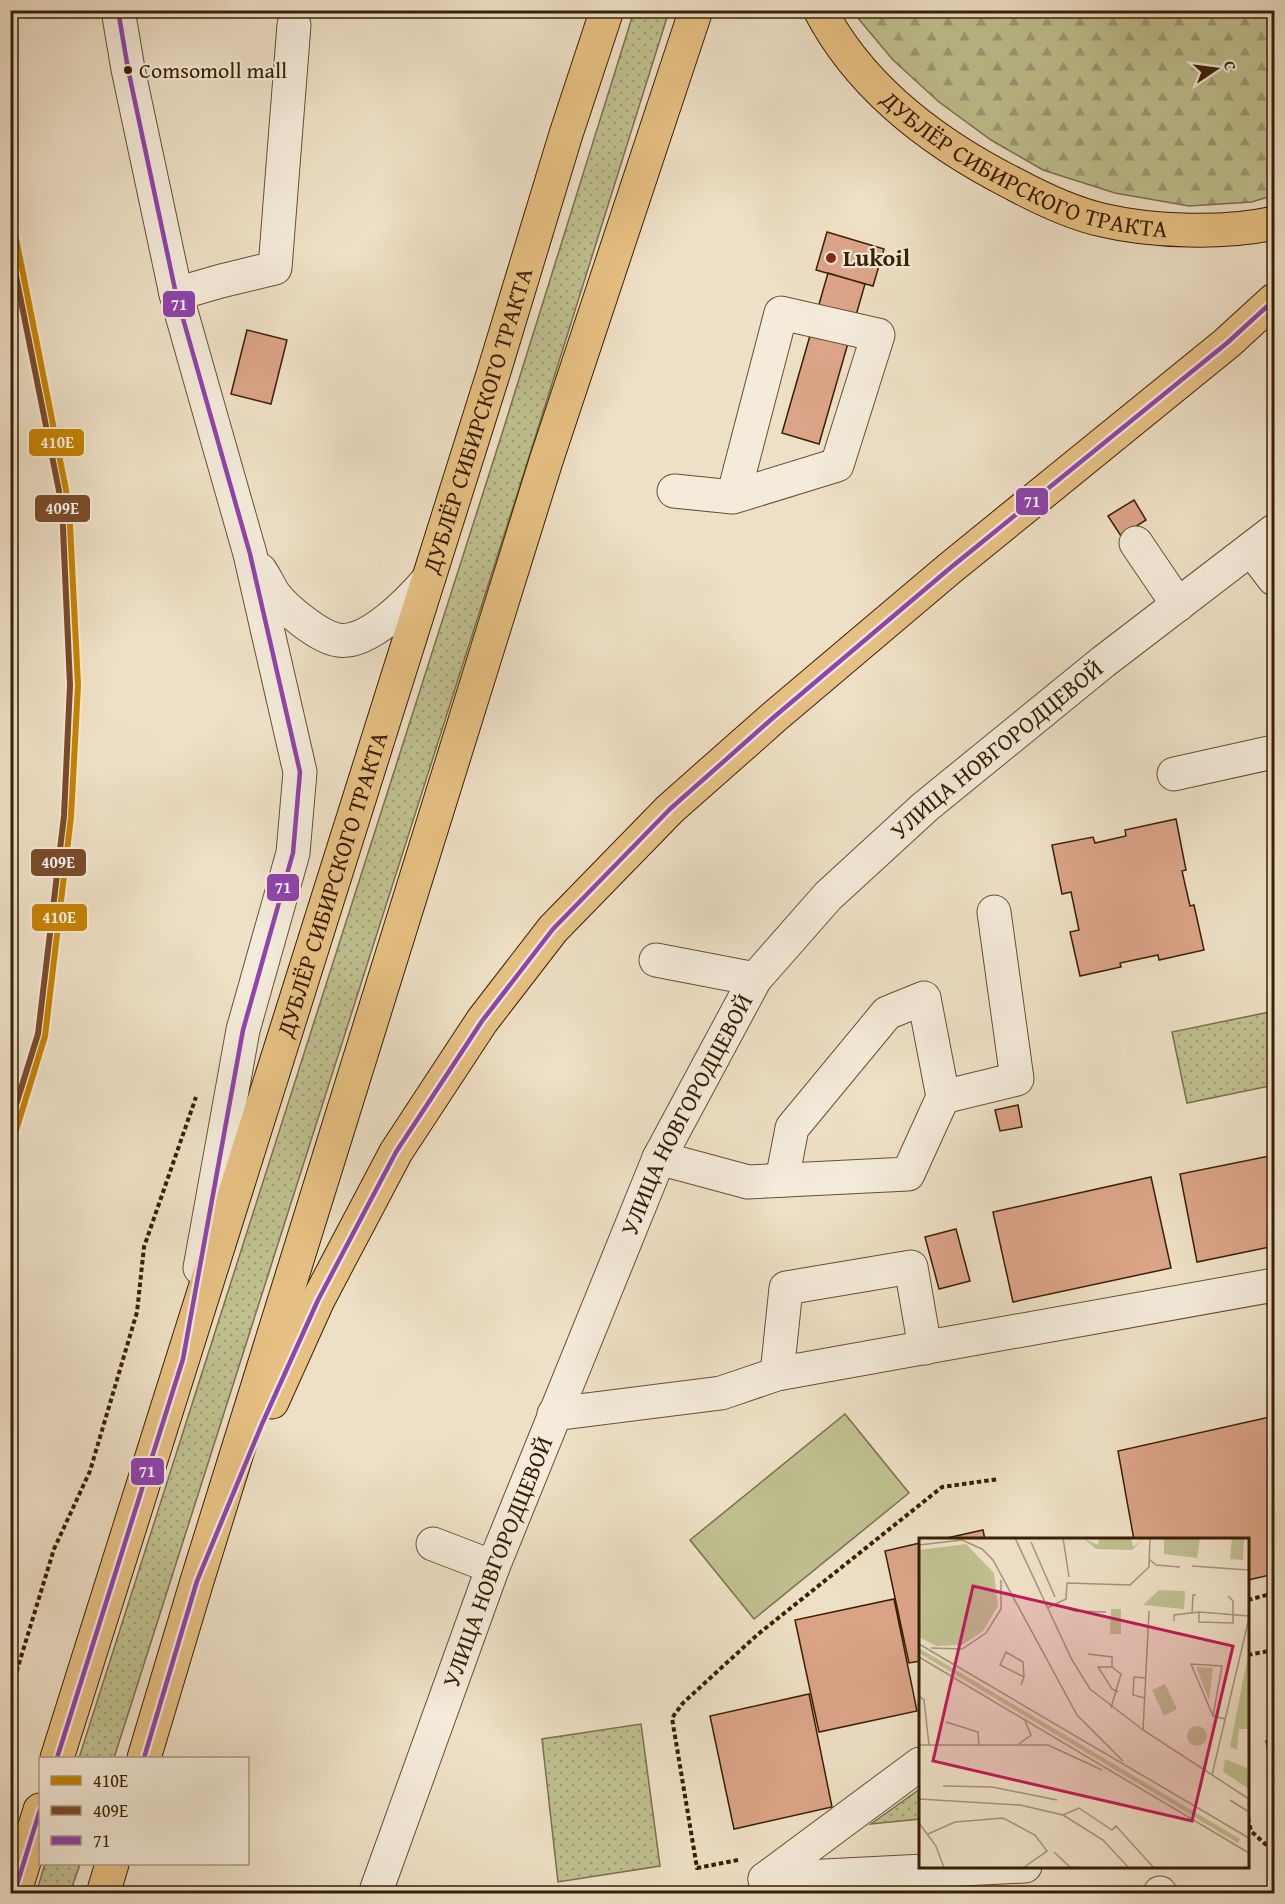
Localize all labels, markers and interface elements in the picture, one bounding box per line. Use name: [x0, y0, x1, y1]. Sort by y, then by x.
north arrow: [1186, 39, 1246, 99]
place label: Comsomoll mall: [139, 54, 287, 86]
text: С: [1218, 59, 1243, 73]
marker: Comsomoll mall: [122, 64, 134, 76]
street label: ДУБЛЁР СИБИРСКОГО ТРАКТА: [873, 81, 1169, 246]
place label: Lukoil: [843, 240, 911, 275]
marker: Lukoil: [824, 251, 838, 265]
street label: ДУБЛЁР СИБИРСКОГО ТРАКТА: [413, 263, 542, 579]
line badge: 71: [162, 290, 196, 318]
text: 71: [171, 292, 187, 316]
line badge: 410E: [28, 428, 85, 457]
text: 410E: [40, 430, 74, 454]
line badge: 71: [1015, 487, 1049, 516]
text: 71: [1024, 489, 1040, 513]
line badge: 409E: [34, 494, 91, 523]
text: 409E: [45, 496, 79, 520]
street label: УЛИЦА НОВГОРОДЦЕВОЙ: [882, 651, 1110, 848]
street label: ДУБЛЁР СИБИРСКОГО ТРАКТА: [267, 727, 397, 1042]
line badge: 409E: [30, 848, 87, 877]
text: 409E: [41, 850, 75, 874]
line badge: 71: [266, 873, 300, 902]
text: 71: [275, 875, 291, 899]
line badge: 410E: [31, 903, 88, 932]
text: 410E: [42, 905, 76, 929]
street label: УЛИЦА НОВГОРОДЦЕВОЙ: [611, 987, 761, 1241]
street label: УЛИЦА НОВГОРОДЦЕВОЙ: [433, 1431, 561, 1692]
line badge: 71: [130, 1457, 165, 1486]
text: 71: [139, 1459, 155, 1483]
inset map: [919, 1538, 1249, 1868]
legend: [39, 1757, 249, 1865]
text: 410E: [93, 1767, 128, 1794]
text: 409E: [93, 1797, 128, 1824]
text: 71: [93, 1827, 110, 1854]

